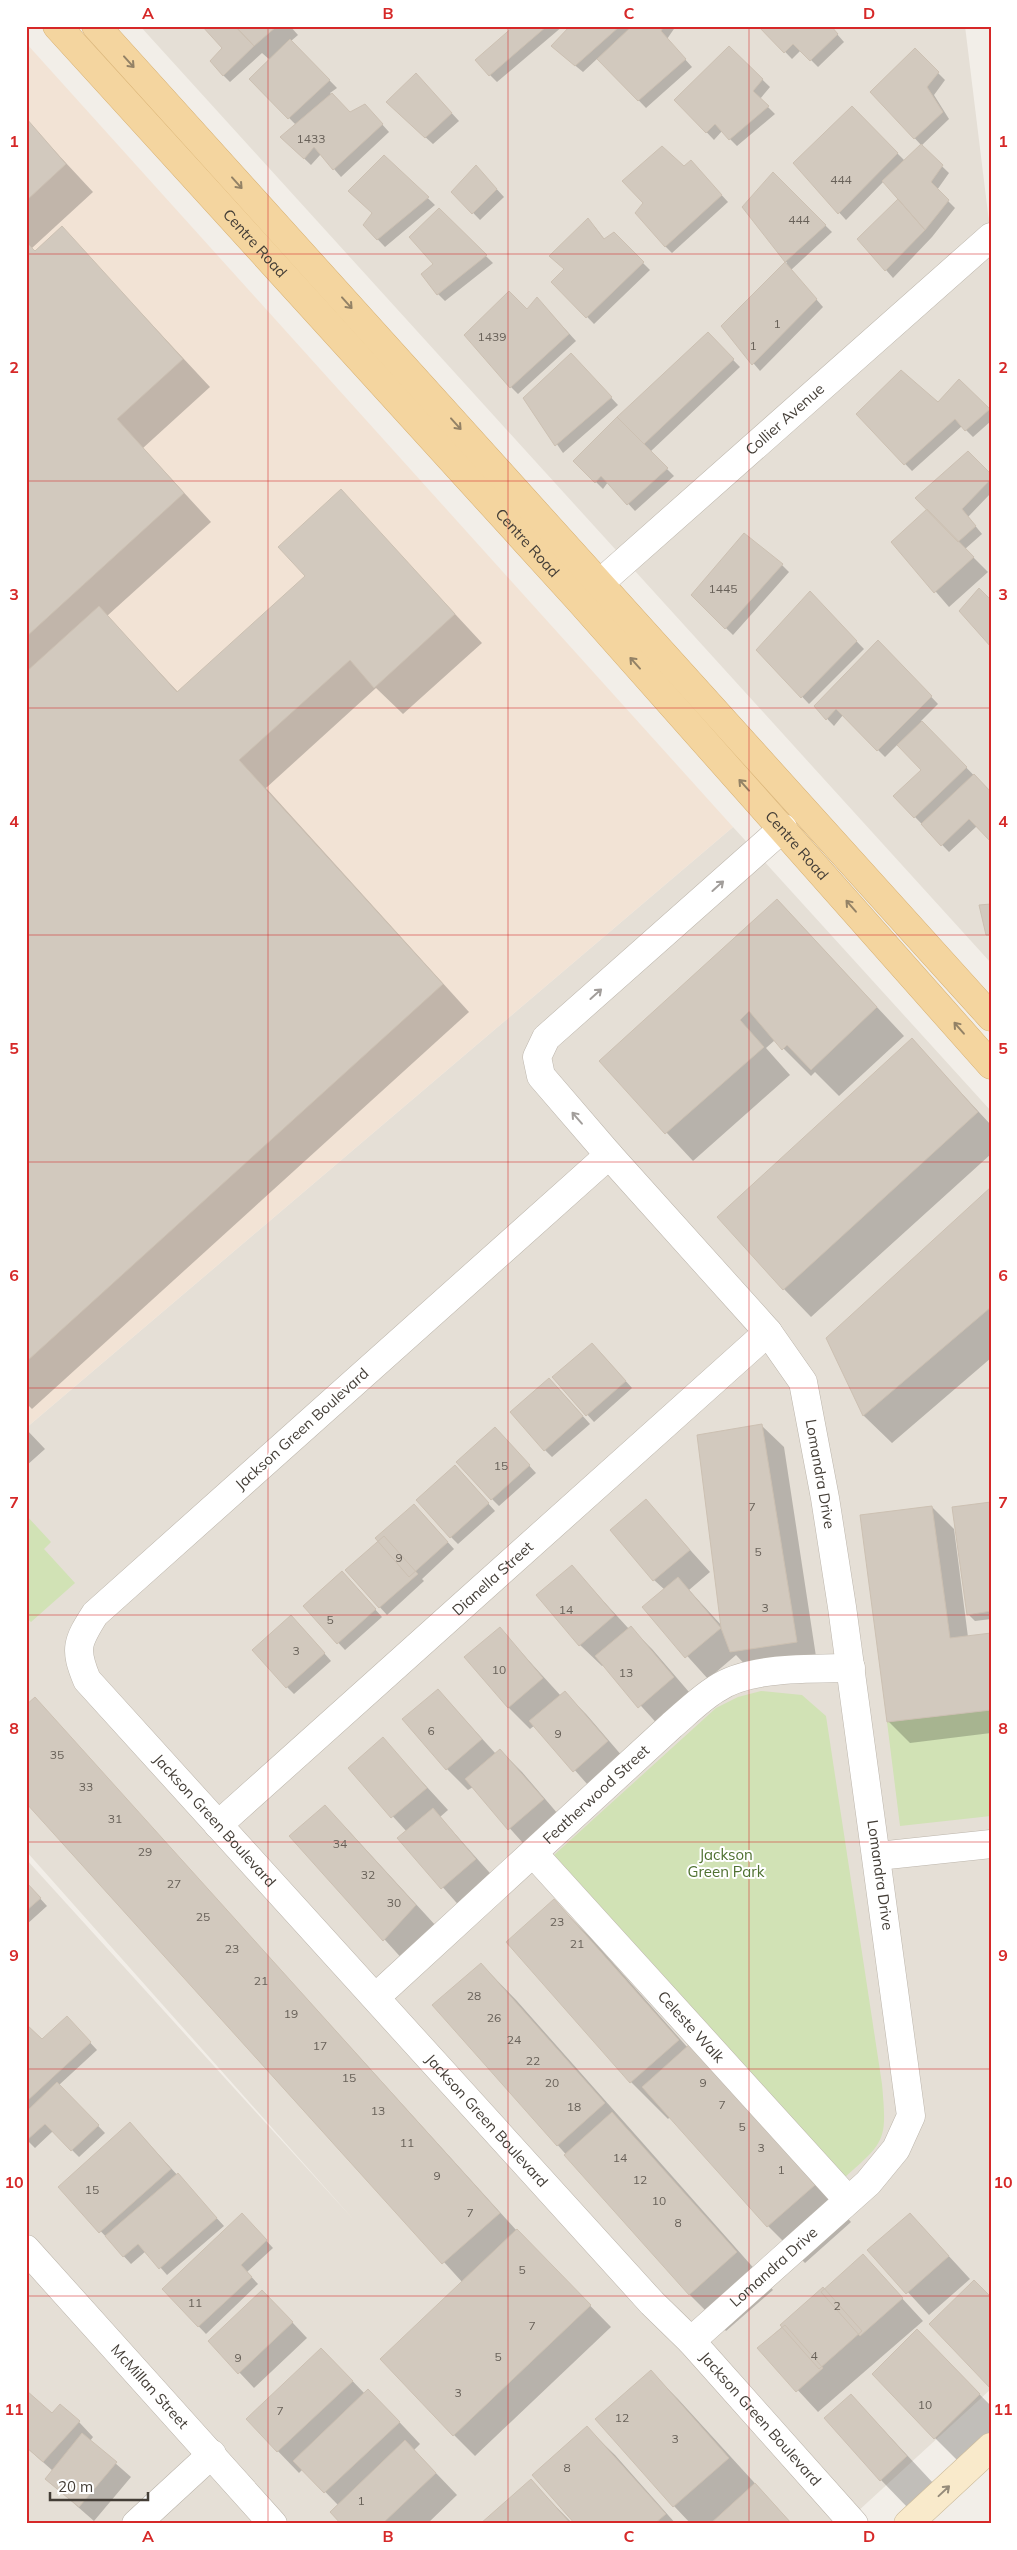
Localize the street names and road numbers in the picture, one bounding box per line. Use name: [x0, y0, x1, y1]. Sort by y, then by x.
street label: Centre Road: [219, 205, 291, 281]
street label: Collier Avenue: [741, 379, 828, 459]
street label: Centre Road: [492, 504, 564, 581]
street label: Centre Road: [761, 807, 833, 884]
street label: Jackson Green Boulevard: [231, 1364, 372, 1494]
street label: Lomandra Drive: [801, 1418, 839, 1530]
street label: Dianella Street: [448, 1537, 537, 1620]
street label: Featherwood Street: [539, 1741, 653, 1848]
street label: Jackson Green Boulevard: [150, 1750, 280, 1891]
street label: Lomandra Drive: [863, 1819, 898, 1931]
street label: Celeste Walk: [654, 1987, 729, 2067]
street label: Jackson Green Boulevard: [422, 2050, 552, 2191]
street label: Lomandra Drive: [726, 2223, 821, 2311]
street label: McMillan Street: [107, 2340, 193, 2433]
street label: Jackson Green Boulevard: [696, 2347, 826, 2490]

